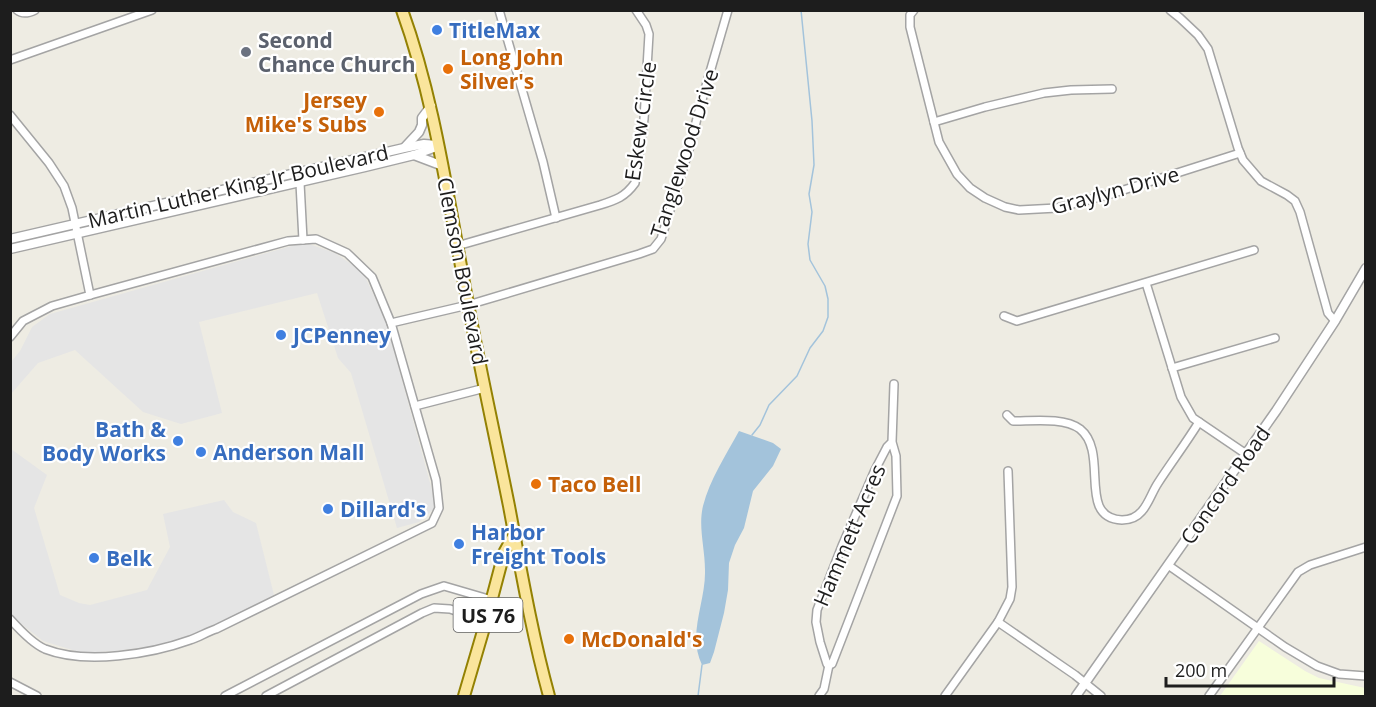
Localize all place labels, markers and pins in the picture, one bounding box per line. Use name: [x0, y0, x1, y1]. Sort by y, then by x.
place label: TitleMax: [449, 16, 541, 44]
marker: TitleMax: [430, 23, 444, 37]
place label: Second Chance Church: [258, 26, 415, 78]
place label: Long John Silver's: [460, 43, 564, 95]
marker: Second Chance Church: [239, 45, 253, 59]
marker: Long John Silver's: [441, 62, 455, 76]
place label: Jersey Mike's Subs: [245, 86, 367, 138]
marker: Jersey Mike's Subs: [372, 105, 386, 119]
place label: JCPenney: [291, 321, 391, 349]
marker: JCPenney: [274, 328, 288, 342]
place label: Bath & Body Works: [42, 415, 166, 467]
marker: Bath & Body Works: [171, 434, 185, 448]
place label: Anderson Mall: [213, 438, 365, 466]
marker: Anderson Mall: [194, 445, 208, 459]
place label: Taco Bell: [548, 470, 641, 498]
marker: Taco Bell: [529, 477, 543, 491]
place label: Dillard's: [340, 495, 426, 523]
marker: Dillard's: [321, 502, 335, 516]
place label: Harbor Freight Tools: [471, 518, 606, 570]
marker: Harbor Freight Tools: [452, 537, 466, 551]
place label: Belk: [106, 544, 153, 572]
marker: Belk: [87, 551, 101, 565]
place label: McDonald's: [581, 625, 702, 653]
marker: McDonald's: [562, 632, 576, 646]

